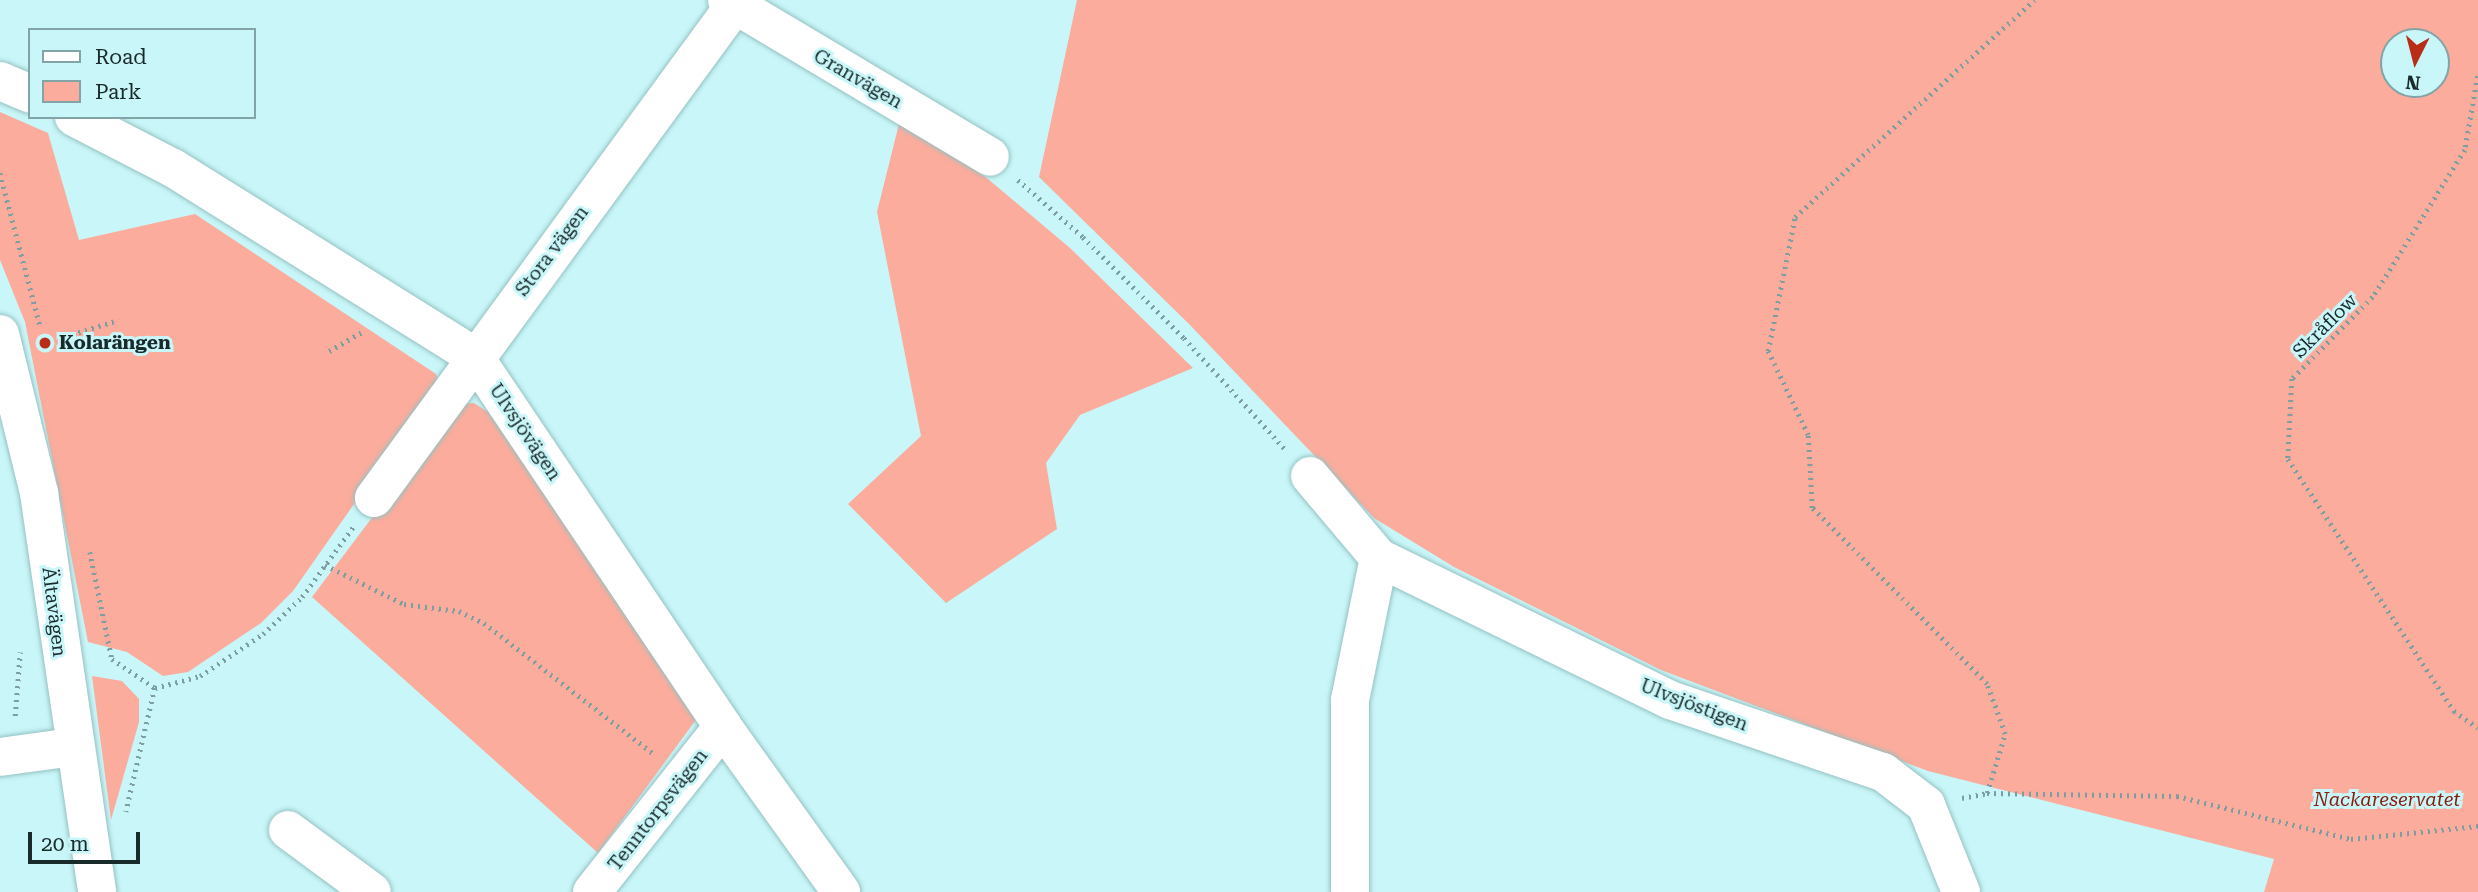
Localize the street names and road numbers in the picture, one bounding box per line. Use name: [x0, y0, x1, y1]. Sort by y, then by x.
street label: Granvägen: [810, 44, 906, 114]
street label: Stora vägen: [511, 201, 593, 301]
street label: Skråflow: [2288, 289, 2362, 363]
street label: Ulvsjövägen: [484, 379, 566, 485]
street label: Ältavägen: [37, 566, 71, 658]
street label: Ulvsjöstigen: [1637, 674, 1751, 736]
street label: Tenntorpsvägen: [603, 745, 713, 875]

